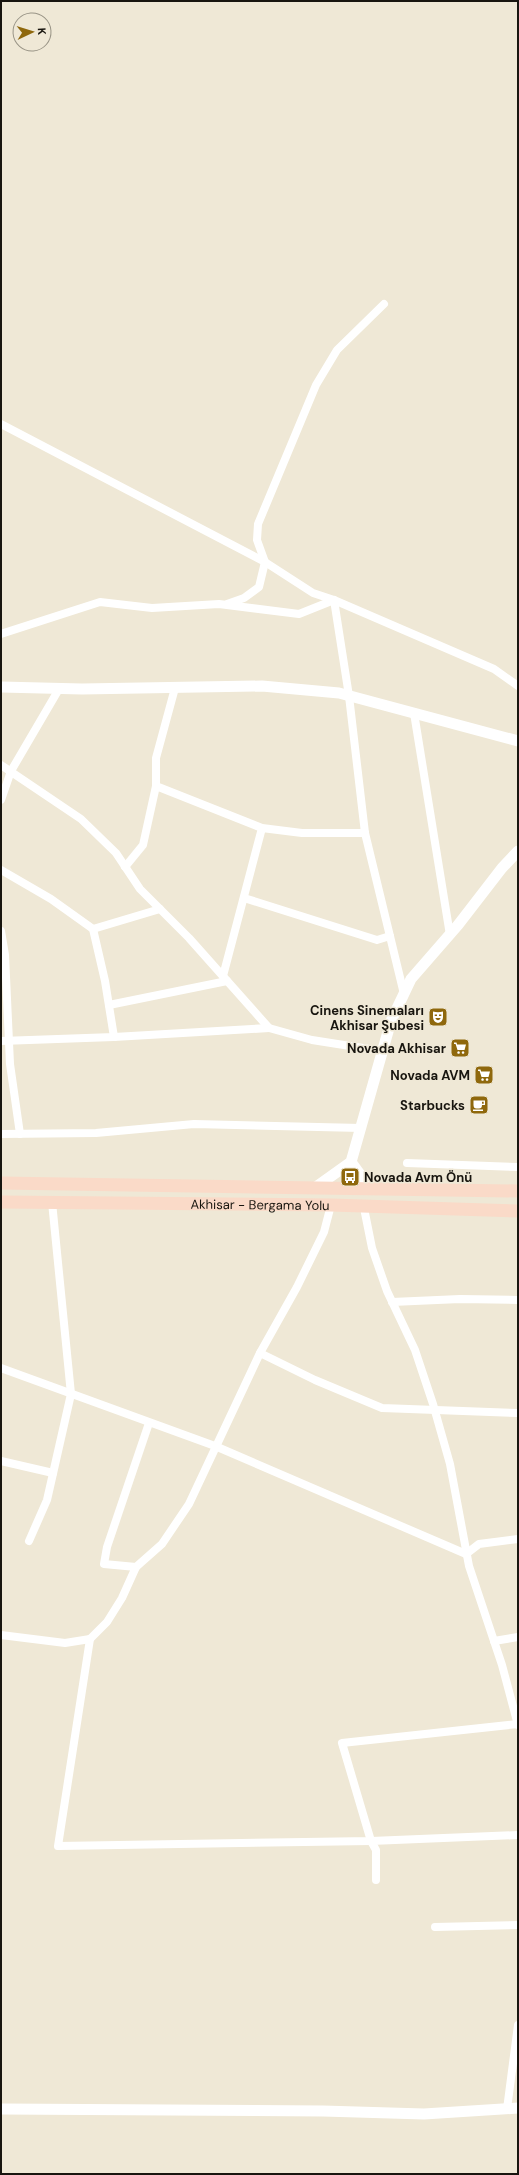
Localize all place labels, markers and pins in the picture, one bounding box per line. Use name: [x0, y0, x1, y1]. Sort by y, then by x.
place label: Cinens Sinemaları Akhisar Şubesi: [310, 1002, 424, 1034]
theatre icon: Cinens Sinemaları Akhisar Şubesi: [427, 1006, 449, 1028]
supermarket icon: Novada Akhisar: [449, 1037, 471, 1059]
place label: Novada Akhisar: [347, 1040, 447, 1057]
supermarket icon: Novada AVM: [473, 1064, 495, 1086]
place label: Novada AVM: [390, 1067, 470, 1084]
cafe icon: Starbucks: [468, 1094, 490, 1116]
place label: Starbucks: [400, 1097, 465, 1114]
bus stop icon: Novada Avm Önü: [339, 1166, 361, 1188]
place label: Novada Avm Önü: [364, 1169, 472, 1186]

